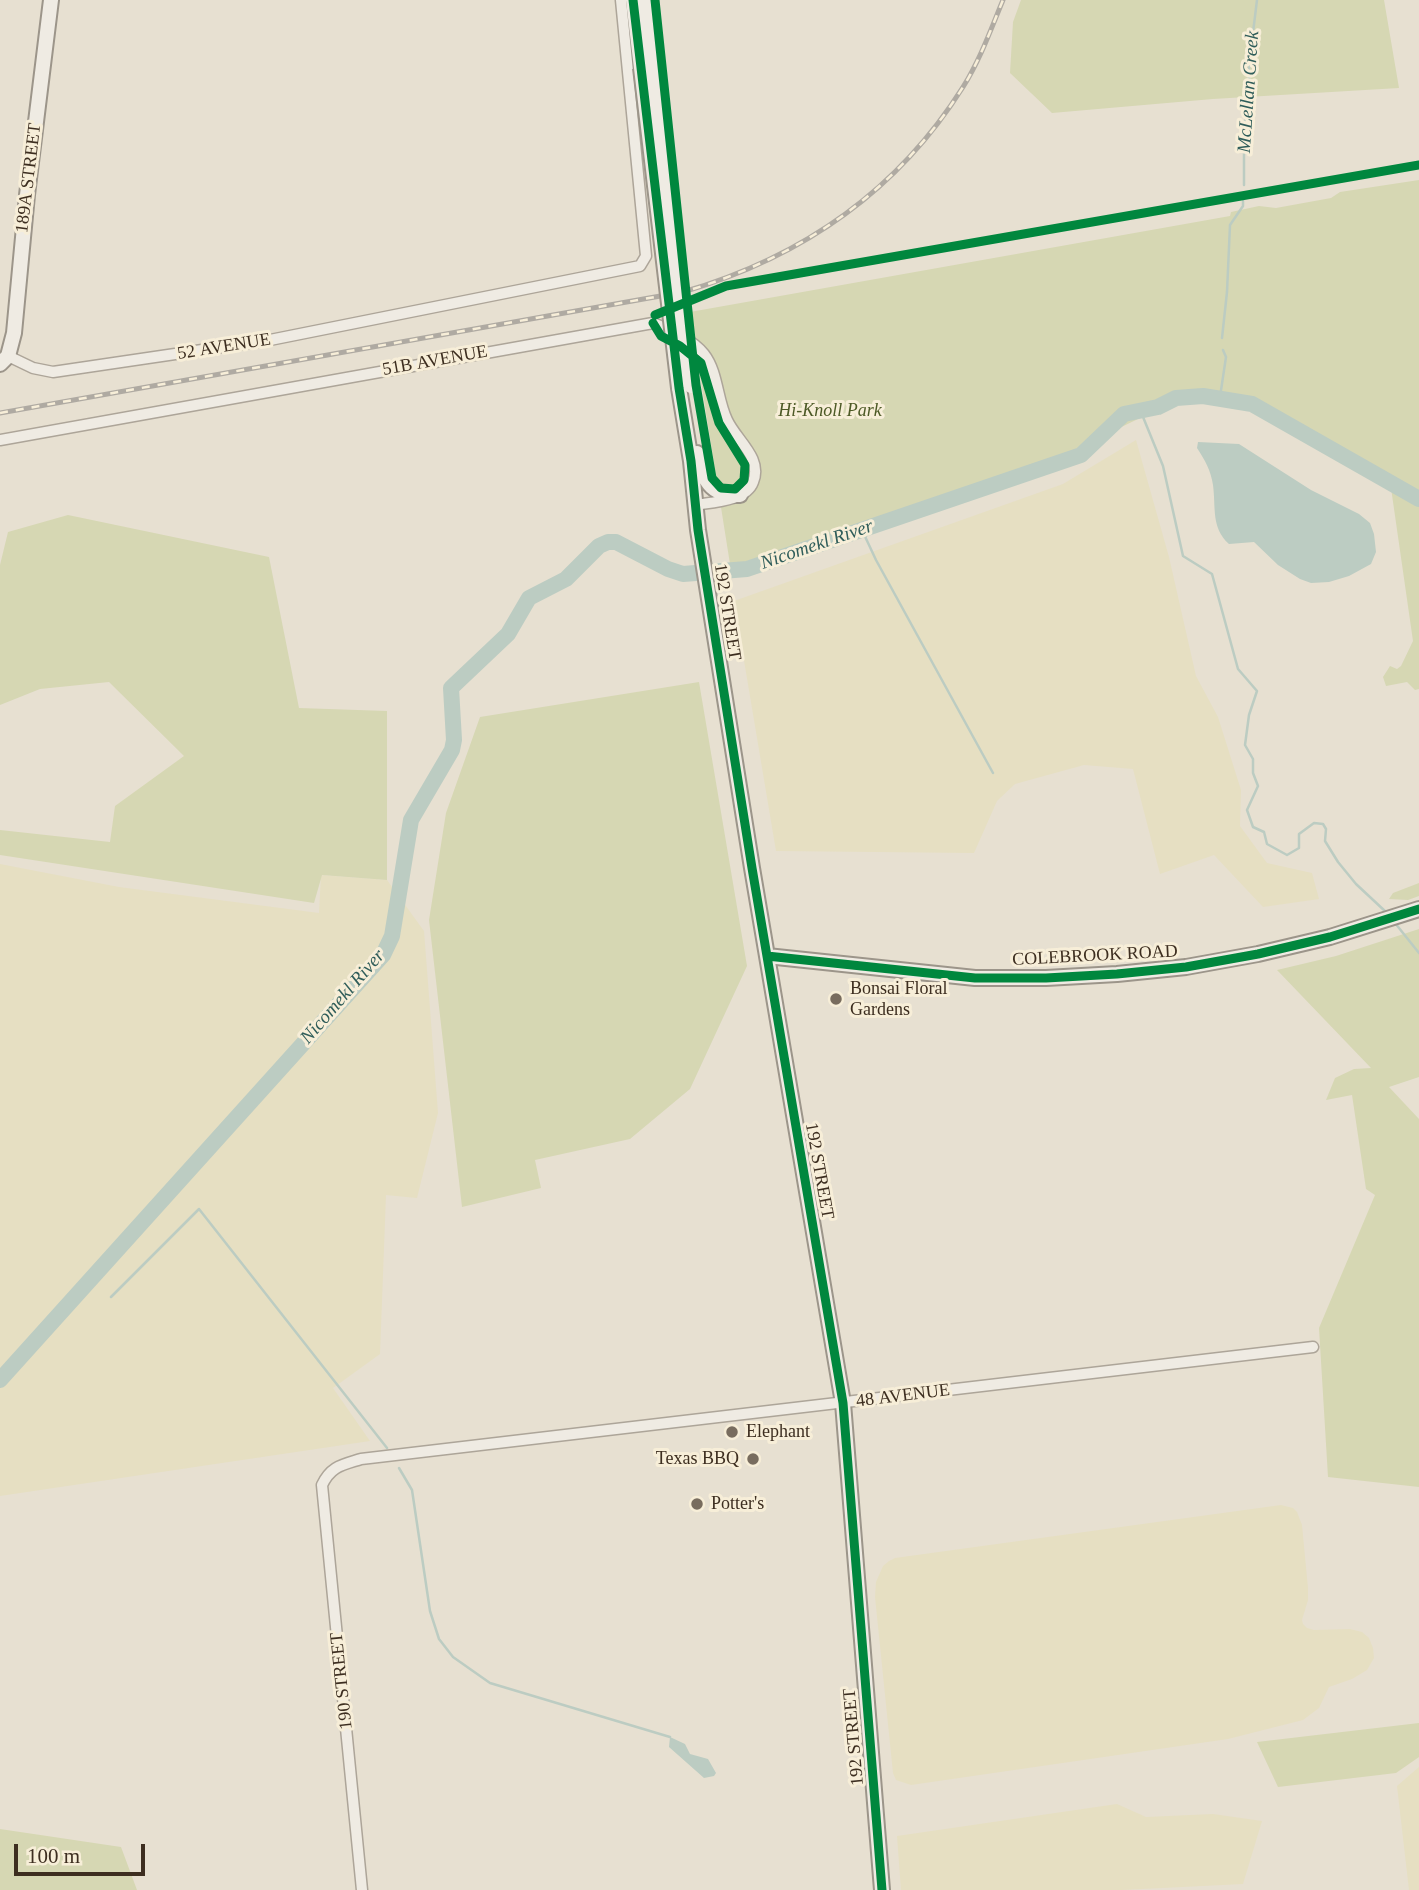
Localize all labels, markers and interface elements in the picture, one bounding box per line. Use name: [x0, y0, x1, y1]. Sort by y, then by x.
water label: McLellan Creek: [1233, 30, 1265, 154]
street label: 189A STREET: [12, 122, 46, 234]
street label: 52 AVENUE: [176, 329, 272, 365]
street label: 51B AVENUE: [381, 341, 489, 381]
park label: Hi-Knoll Park: [778, 400, 882, 422]
water label: Nicomekl River: [758, 515, 876, 575]
street label: 192 STREET: [709, 562, 745, 662]
street label: COLEBROOK ROAD: [1012, 941, 1178, 971]
water label: Nicomekl River: [296, 945, 390, 1049]
place label: Bonsai Floral Gardens: [850, 978, 947, 1020]
marker: Bonsai Floral Gardens: [828, 991, 844, 1007]
street label: 192 STREET: [800, 1121, 838, 1221]
street label: 48 AVENUE: [855, 1380, 951, 1412]
place label: Elephant: [746, 1421, 810, 1443]
marker: Elephant: [724, 1424, 740, 1440]
place label: Texas BBQ: [656, 1448, 739, 1470]
marker: Texas BBQ: [745, 1451, 761, 1467]
place label: Potter's: [711, 1493, 764, 1515]
marker: Potter's: [689, 1496, 705, 1512]
street label: 190 STREET: [326, 1631, 358, 1731]
street label: 192 STREET: [839, 1687, 869, 1787]
scale bar: [18, 1830, 149, 1874]
text: 100 m: [27, 1844, 80, 1868]

